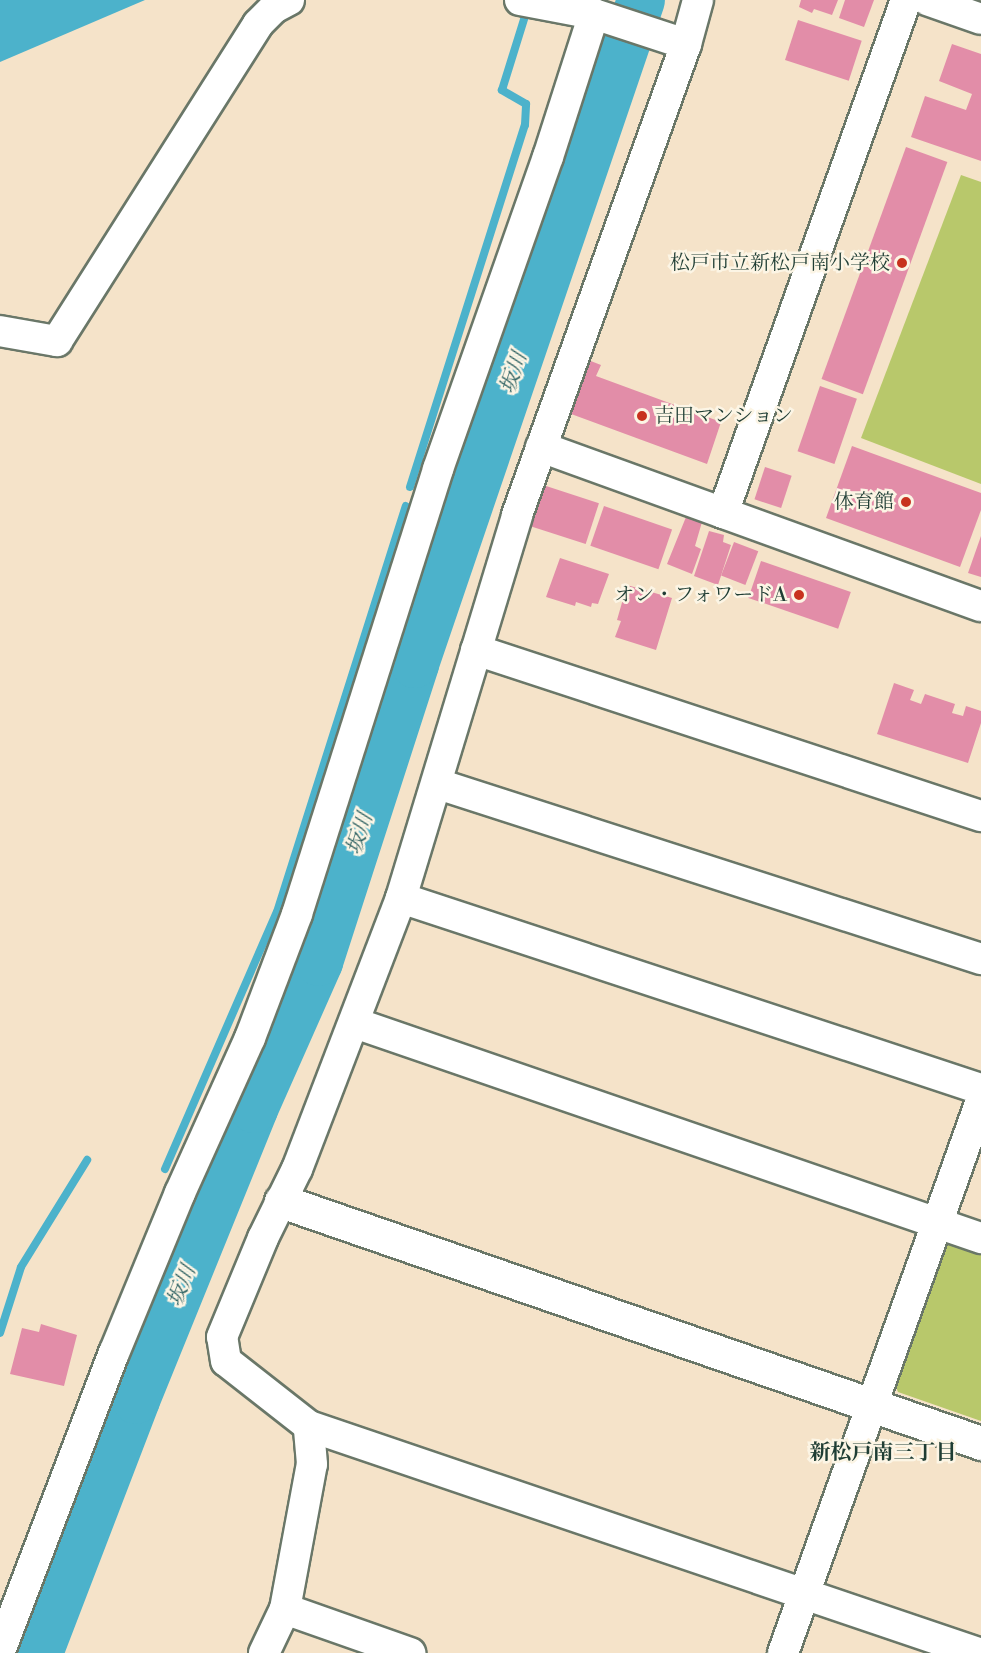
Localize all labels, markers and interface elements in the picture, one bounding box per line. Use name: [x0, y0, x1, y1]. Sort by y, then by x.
place label: 松戸市立新松戸南小学校: [670, 251, 890, 275]
marker: 松戸市立新松戸南小学校: [895, 256, 909, 270]
water label: 坂川: [495, 349, 533, 397]
place label: 吉田マンション: [654, 404, 794, 428]
marker: 吉田マンション: [635, 409, 649, 423]
place label: 体育館: [834, 490, 894, 514]
marker: 体育館: [899, 495, 913, 509]
place label: オン・フォワードA: [613, 583, 787, 607]
marker: オン・フォワードA: [792, 588, 806, 602]
water label: 坂川: [342, 810, 378, 858]
water label: 坂川: [162, 1262, 202, 1310]
district label: 新松戸南三丁目: [810, 1440, 956, 1466]

